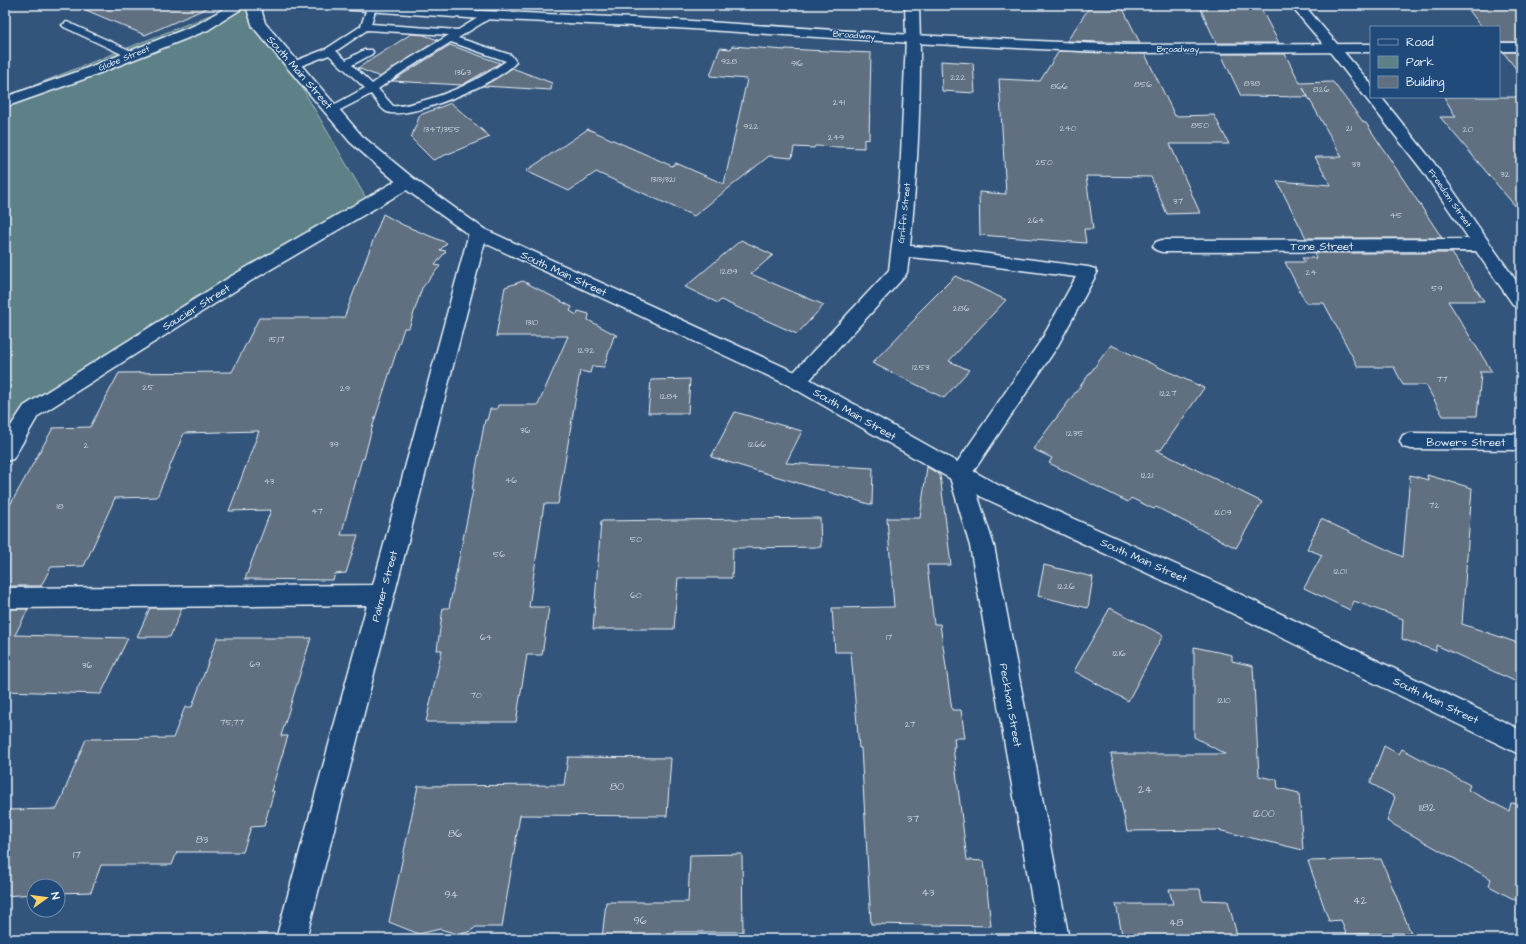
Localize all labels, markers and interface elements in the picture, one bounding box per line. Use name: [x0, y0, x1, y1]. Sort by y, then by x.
legend: [1370, 26, 1500, 98]
street label: Broadway: [832, 28, 876, 43]
street label: South Main Street: [263, 32, 336, 113]
text: Road: [1406, 34, 1434, 51]
street label: Globe Street: [97, 42, 152, 75]
street label: Broadway: [1157, 43, 1199, 56]
text: Park: [1406, 54, 1434, 71]
house number: 928: [721, 55, 737, 68]
house number: 916: [791, 57, 803, 70]
house number: 1363: [455, 66, 471, 79]
house number: 222: [950, 71, 967, 84]
text: Building: [1406, 74, 1444, 92]
house number: 838: [1244, 77, 1260, 90]
house number: 856: [1134, 78, 1152, 91]
house number: 866: [1050, 80, 1068, 93]
house number: 826: [1313, 83, 1330, 96]
house number: 241: [833, 96, 845, 109]
house number: 850: [1191, 119, 1209, 132]
house number: 922: [743, 120, 760, 133]
house number: 240: [1060, 122, 1077, 135]
house number: 21: [1346, 122, 1352, 135]
house number: 1347;1355: [424, 123, 461, 136]
house number: 20: [1463, 123, 1474, 136]
house number: 249: [828, 131, 844, 144]
house number: 250: [1035, 156, 1053, 169]
house number: 33: [1351, 158, 1361, 171]
street label: Freedom Street: [1424, 166, 1475, 231]
house number: 32: [1500, 168, 1511, 181]
house number: 1313;1321: [651, 173, 675, 186]
street label: Griffin Street: [895, 182, 914, 244]
house number: 37: [1173, 195, 1184, 208]
house number: 45: [1390, 209, 1403, 222]
house number: 264: [1028, 214, 1044, 227]
street label: Tone Street: [1291, 239, 1354, 254]
street label: South Main Street: [518, 247, 610, 300]
house number: 1289: [720, 265, 738, 278]
house number: 24: [1305, 266, 1317, 279]
street label: Saucier Street: [160, 280, 233, 334]
house number: 59: [1431, 282, 1443, 295]
house number: 286: [953, 302, 970, 315]
house number: 1310: [526, 316, 539, 329]
house number: 15;17: [269, 333, 285, 346]
house number: 1292: [578, 344, 595, 357]
house number: 1253: [912, 361, 930, 374]
house number: 77: [1436, 373, 1448, 386]
house number: 25: [142, 381, 154, 394]
house number: 29: [340, 382, 350, 395]
street label: South Main Street: [811, 385, 899, 445]
house number: 1227: [1160, 387, 1177, 400]
house number: 1284: [660, 390, 678, 403]
house number: 36: [520, 424, 530, 437]
house number: 1235: [1066, 427, 1084, 440]
street label: Bowers Street: [1427, 435, 1506, 450]
house number: 39: [329, 438, 339, 451]
house number: 1266: [748, 438, 766, 451]
house number: 2: [83, 439, 89, 452]
house number: 1221: [1141, 469, 1153, 482]
house number: 46: [505, 474, 517, 487]
house number: 43: [264, 475, 275, 488]
house number: 72: [1429, 499, 1440, 512]
house number: 18: [57, 500, 64, 513]
house number: 47: [311, 505, 323, 518]
house number: 1209: [1214, 506, 1232, 519]
house number: 50: [630, 533, 642, 546]
street label: South Main Street: [1098, 535, 1190, 587]
street label: Palmer Street: [368, 548, 401, 623]
house number: 56: [493, 548, 505, 561]
house number: 1201: [1333, 565, 1347, 578]
house number: 1226: [1057, 580, 1075, 593]
house number: 60: [630, 589, 642, 602]
house number: 64: [480, 631, 492, 644]
house number: 17: [886, 631, 893, 644]
house number: 1216: [1112, 647, 1126, 660]
house number: 69: [250, 658, 260, 671]
house number: 36: [82, 659, 92, 672]
street label: Peckham Street: [996, 662, 1025, 749]
street label: South Main Street: [1391, 673, 1482, 728]
house number: 70: [470, 689, 482, 702]
house number: 1210: [1217, 694, 1231, 707]
house number: 75;77: [220, 716, 245, 729]
house number: 27: [905, 718, 916, 731]
house number: 80: [610, 779, 624, 794]
house number: 24: [1138, 782, 1152, 797]
house number: 1182: [1419, 800, 1436, 815]
house number: 1200: [1253, 806, 1275, 821]
house number: 37: [907, 811, 919, 826]
house number: 86: [448, 826, 462, 841]
house number: 83: [196, 832, 209, 847]
house number: 17: [73, 847, 81, 862]
north arrow: [26, 878, 66, 918]
house number: 43: [921, 885, 935, 900]
house number: 94: [444, 887, 458, 902]
text: N: [47, 891, 63, 901]
house number: 42: [1353, 893, 1368, 908]
house number: 96: [633, 913, 647, 928]
house number: 48: [1169, 915, 1183, 930]

